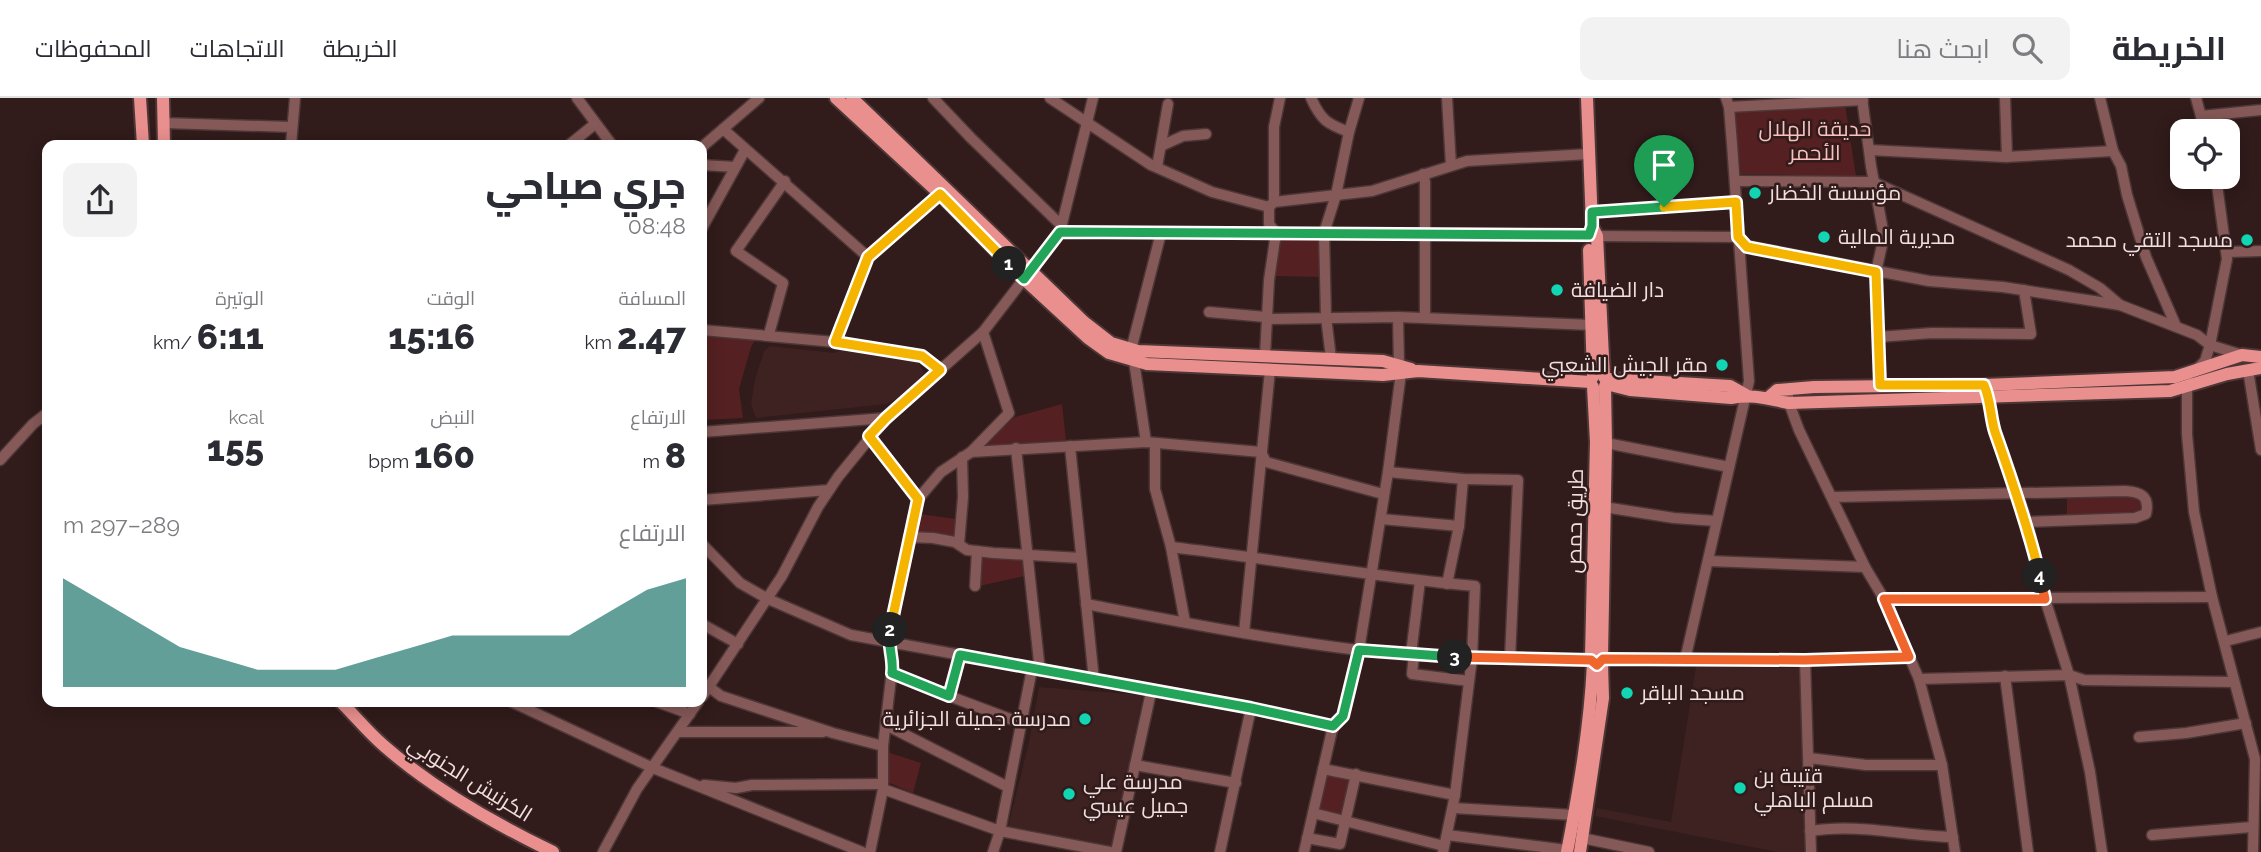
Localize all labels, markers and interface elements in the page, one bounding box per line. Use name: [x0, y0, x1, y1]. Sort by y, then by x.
search box: [1580, 17, 2070, 80]
icon: search: [2008, 29, 2046, 67]
text: الخريطة: [2112, 29, 2226, 68]
text: المحفوظات: [35, 34, 152, 63]
text: الاتجاهات: [190, 34, 285, 63]
text: الخريطة: [323, 34, 398, 63]
text: ابحث هنا: [1896, 34, 1990, 64]
park label: حديقة الهلال الأحمر: [1759, 116, 1871, 165]
map controls: [2170, 119, 2240, 189]
button: locate: [2170, 119, 2240, 189]
pin: [1634, 135, 1694, 207]
icon: arrive: [1645, 146, 1683, 184]
button: share: [63, 163, 137, 237]
text: جري صباحي: [486, 163, 686, 208]
place label: مؤسسة الخضار: [1768, 180, 1901, 205]
marker: مؤسسة الخضار: [1747, 185, 1763, 201]
text: 08:48: [628, 212, 686, 239]
place label: مديرية المالية: [1838, 224, 1955, 249]
place label: مسجد التقي محمد: [2066, 227, 2233, 256]
marker: مديرية المالية: [1816, 229, 1832, 245]
marker: مسجد التقي محمد: [2239, 232, 2255, 248]
pin: 1: [992, 246, 1026, 282]
text: 1: [1004, 252, 1013, 274]
place label: دار الضيافة: [1571, 277, 1664, 302]
marker: دار الضيافة: [1549, 282, 1565, 298]
text: الوتيرة: [215, 287, 264, 309]
text: الوقت: [427, 287, 475, 309]
text: المسافة: [618, 287, 686, 309]
text: 6:11: [197, 316, 264, 357]
text: 15:16: [388, 316, 475, 357]
text: 2.47: [617, 316, 686, 357]
text: /km: [153, 331, 197, 353]
text: km: [585, 331, 617, 353]
place label: مقر الجيش الشعبي: [1541, 352, 1708, 381]
marker: مقر الجيش الشعبي: [1714, 357, 1730, 373]
text: kcal: [228, 406, 264, 428]
text: النبض: [430, 406, 475, 428]
text: الارتفاع: [630, 406, 686, 428]
text: 155: [207, 428, 264, 469]
text: 160: [414, 435, 475, 476]
text: 8: [665, 435, 686, 476]
text: bpm: [368, 450, 414, 472]
text: m: [642, 450, 665, 472]
street label: طريق حمص: [1561, 468, 1589, 574]
text: 289–297 m: [63, 511, 180, 538]
text: الارتفاع: [619, 519, 686, 546]
pin: 4: [2022, 559, 2058, 594]
text: 4: [2034, 564, 2045, 586]
pin: 2: [872, 612, 908, 648]
text: 2: [884, 618, 895, 640]
pin: 3: [1438, 640, 1472, 674]
text: 3: [1449, 645, 1460, 667]
place label: مسجد الباقر: [1640, 680, 1745, 705]
marker: مسجد الباقر: [1619, 685, 1635, 701]
place label: مدرسة جميلة الجزائرية: [883, 706, 1071, 731]
marker: مدرسة جميلة الجزائرية: [1077, 711, 1093, 727]
street label: الكرنيش الجنوبي: [402, 731, 537, 830]
place label: قتيبة بن مسلم الباهلي: [1754, 763, 1874, 816]
place label: مدرسة علي جميل عيسي: [1083, 769, 1188, 821]
marker: قتيبة بن مسلم الباهلي: [1732, 780, 1748, 796]
marker: مدرسة علي جميل عيسي: [1061, 786, 1077, 802]

